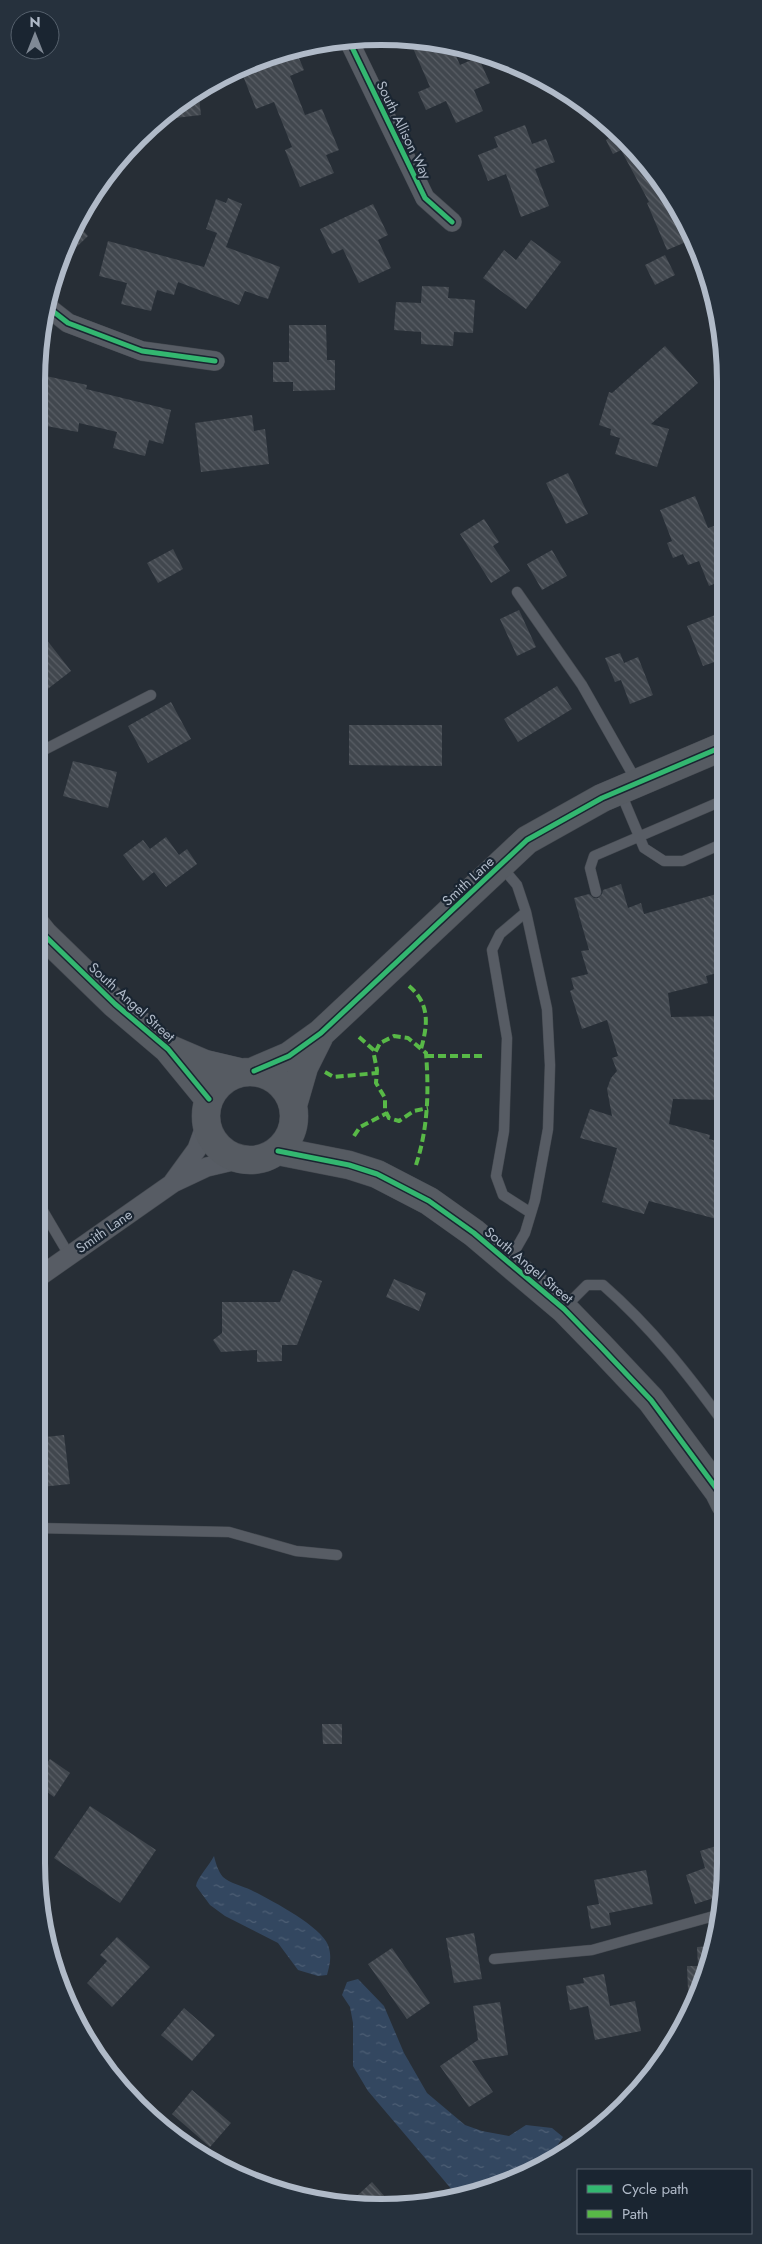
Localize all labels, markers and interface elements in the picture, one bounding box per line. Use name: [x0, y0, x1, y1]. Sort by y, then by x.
north arrow: [10, 10, 60, 60]
text: N: [29, 12, 41, 32]
street label: South Allison Way: [372, 78, 437, 183]
street label: Smith Lane: [438, 852, 498, 910]
street label: South Angel Street: [84, 958, 180, 1047]
street label: Smith Lane: [72, 1204, 136, 1258]
street label: South Angel Street: [480, 1222, 578, 1308]
legend: [577, 2169, 752, 2234]
text: Cycle path: [622, 2178, 689, 2200]
text: Path: [622, 2203, 648, 2225]

